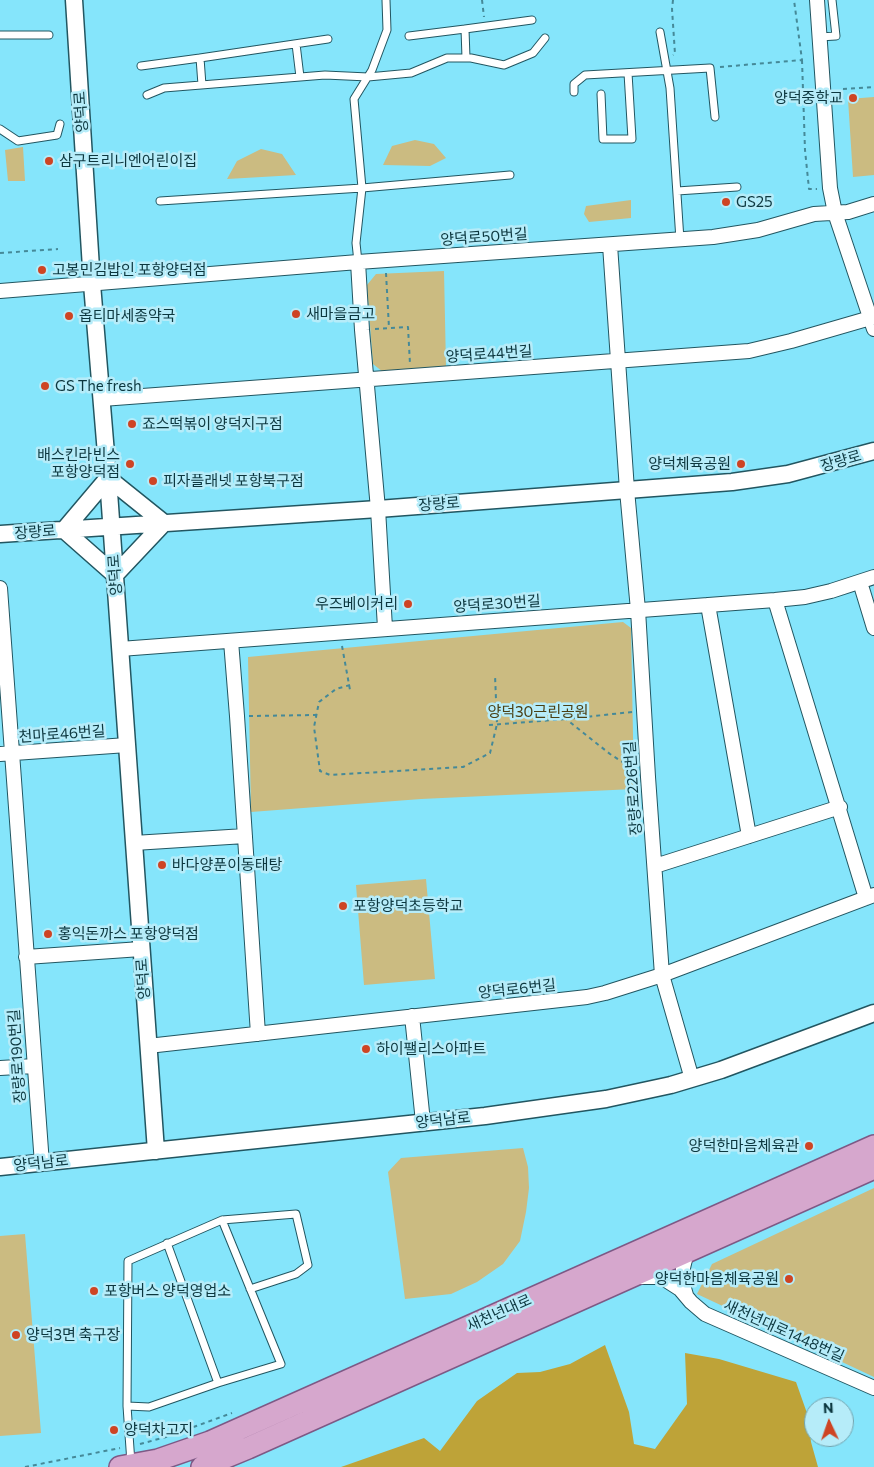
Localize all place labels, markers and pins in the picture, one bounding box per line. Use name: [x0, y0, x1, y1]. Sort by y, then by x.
place label: 양덕중학교: [774, 89, 843, 107]
marker: 양덕중학교: [847, 92, 859, 104]
place label: 삼구트리니엔어린이집: [59, 152, 197, 170]
marker: 삼구트리니엔어린이집: [43, 155, 55, 167]
place label: GS25: [736, 193, 773, 211]
marker: GS25: [720, 196, 732, 208]
place label: 고봉민김밥인 포항양덕점: [52, 261, 207, 279]
marker: 고봉민김밥인 포항양덕점: [36, 264, 48, 276]
place label: 새마을금고: [306, 305, 375, 323]
place label: 옵티마세종약국: [79, 307, 176, 325]
marker: 새마을금고: [290, 308, 302, 320]
marker: 옵티마세종약국: [63, 310, 75, 322]
place label: GS The fresh: [55, 377, 142, 395]
marker: GS The fresh: [39, 380, 51, 392]
place label: 죠스떡볶이 양덕지구점: [142, 415, 283, 433]
marker: 죠스떡볶이 양덕지구점: [126, 418, 138, 430]
place label: 배스킨라빈스 포항양덕점: [37, 446, 120, 481]
place label: 양덕체육공원: [648, 455, 731, 473]
marker: 배스킨라빈스 포항양덕점: [124, 458, 136, 470]
marker: 양덕체육공원: [735, 458, 747, 470]
place label: 피자플래넷 포항북구점: [163, 472, 304, 490]
marker: 피자플래넷 포항북구점: [147, 475, 159, 487]
place label: 우즈베이커리: [315, 595, 398, 613]
marker: 우즈베이커리: [402, 598, 414, 610]
place label: 바다양푼이동태탕: [172, 856, 282, 874]
marker: 바다양푼이동태탕: [156, 859, 168, 871]
place label: 포항양덕초등학교: [353, 897, 463, 915]
marker: 포항양덕초등학교: [337, 900, 349, 912]
place label: 홍익돈까스 포항양덕점: [58, 925, 199, 943]
marker: 홍익돈까스 포항양덕점: [42, 928, 54, 940]
place label: 하이팰리스아파트: [376, 1040, 486, 1058]
marker: 하이팰리스아파트: [360, 1043, 372, 1055]
place label: 양덕한마음체육관: [689, 1137, 799, 1155]
marker: 양덕한마음체육관: [803, 1140, 815, 1152]
place label: 양덕한마음체육공원: [655, 1270, 779, 1288]
marker: 양덕한마음체육공원: [783, 1273, 795, 1285]
place label: 포항버스 양덕영업소: [104, 1282, 231, 1300]
marker: 포항버스 양덕영업소: [88, 1285, 100, 1297]
place label: 양덕3면 축구장: [26, 1326, 120, 1344]
marker: 양덕3면 축구장: [10, 1329, 22, 1341]
place label: 양덕차고지: [124, 1421, 193, 1439]
marker: 양덕차고지: [108, 1424, 120, 1436]

